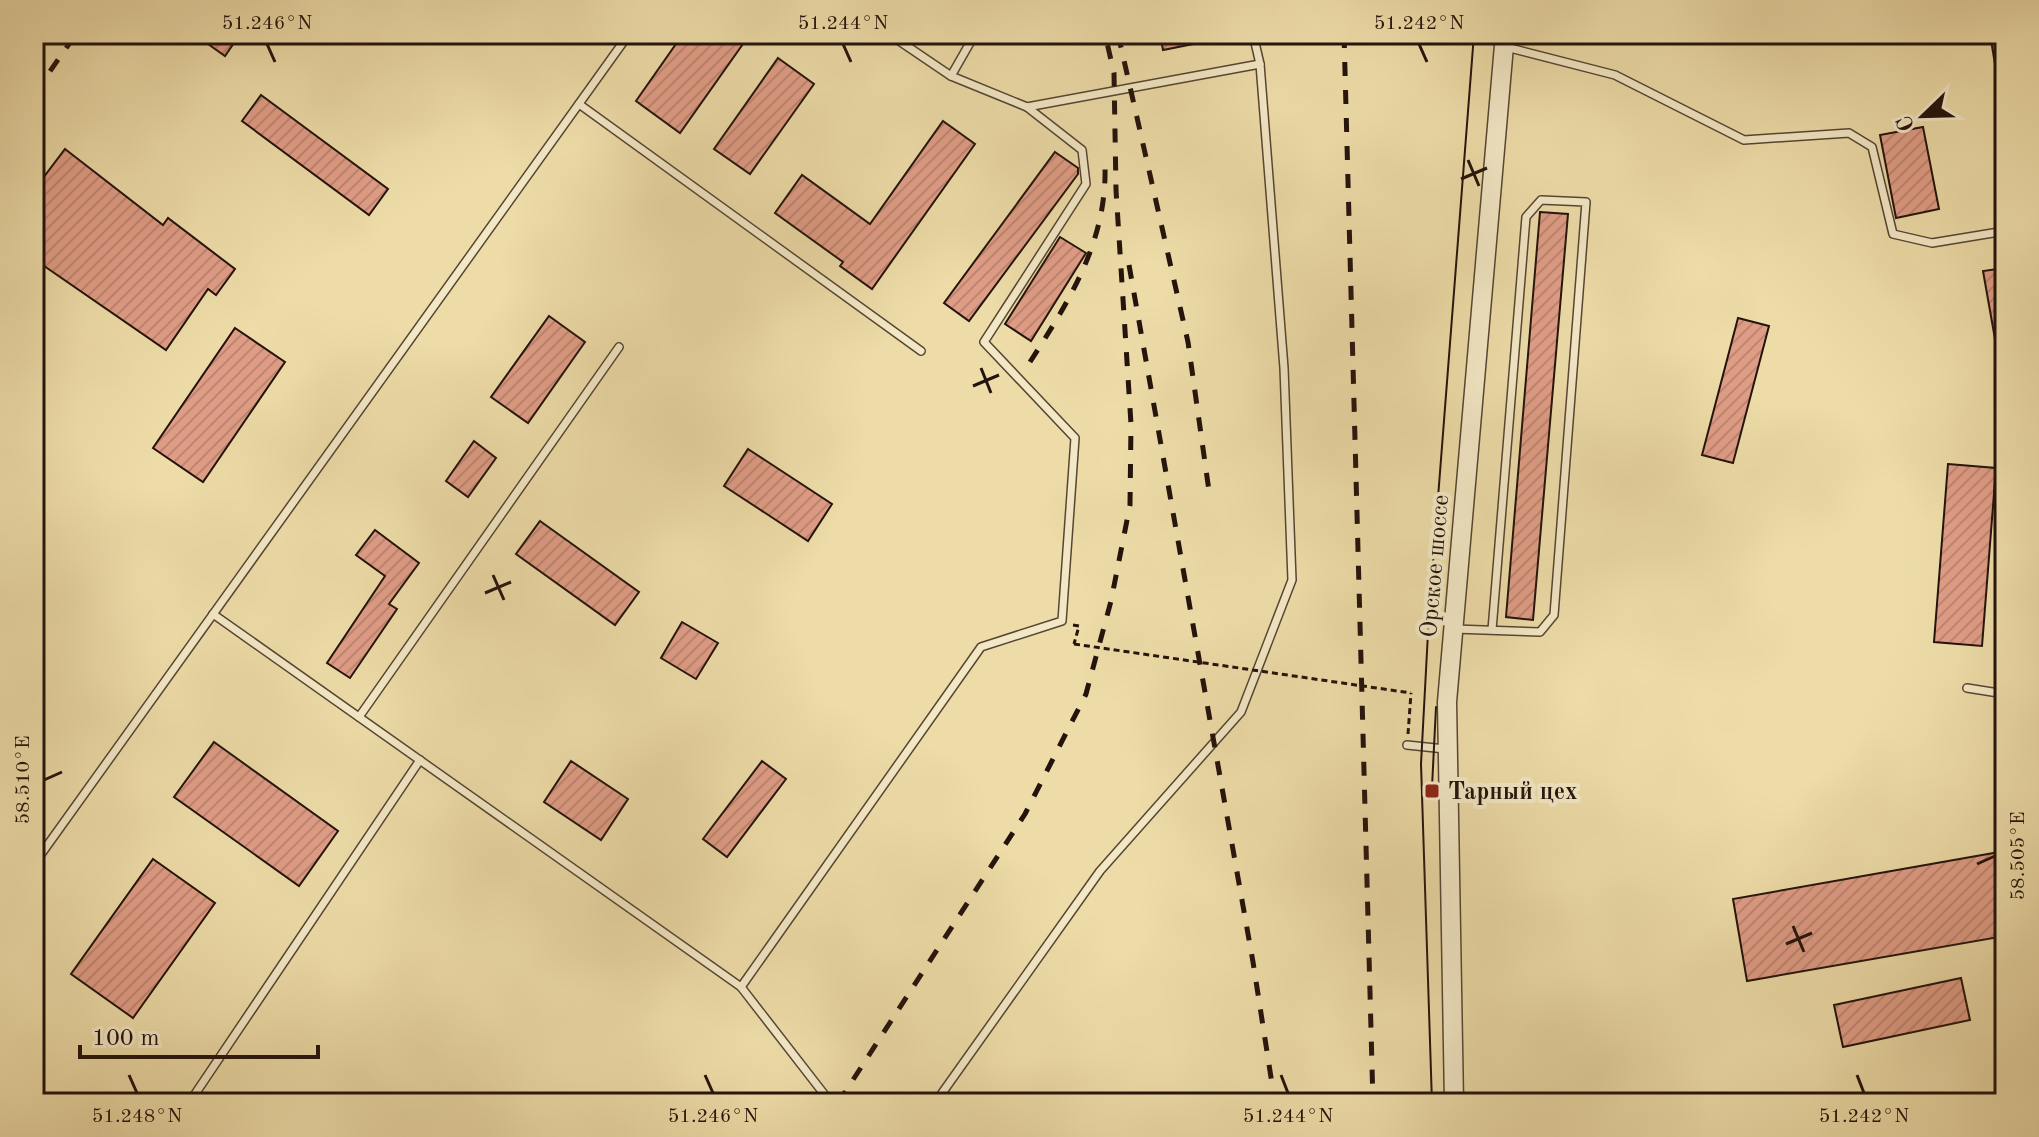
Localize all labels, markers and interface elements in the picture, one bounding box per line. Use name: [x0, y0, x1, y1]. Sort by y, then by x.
text: 51.246°N: [222, 14, 312, 34]
text: 51.244°N: [798, 14, 888, 34]
text: 51.242°N: [1374, 14, 1464, 34]
north arrow: [1883, 76, 1963, 156]
text: С: [1893, 112, 1919, 134]
street label: Орское шоссе: [1418, 494, 1454, 639]
text: 58.510°E: [14, 736, 34, 825]
place label: Тарный цех: [1448, 781, 1578, 805]
marker: Тарный цех: [1423, 782, 1441, 800]
text: 58.505°E: [2009, 812, 2029, 901]
scale bar: [80, 1009, 318, 1059]
text: 100 m: [92, 1027, 160, 1051]
text: 51.248°N: [92, 1107, 182, 1127]
text: 51.246°N: [668, 1107, 758, 1127]
text: 51.244°N: [1243, 1107, 1333, 1127]
text: 51.242°N: [1819, 1107, 1909, 1127]

